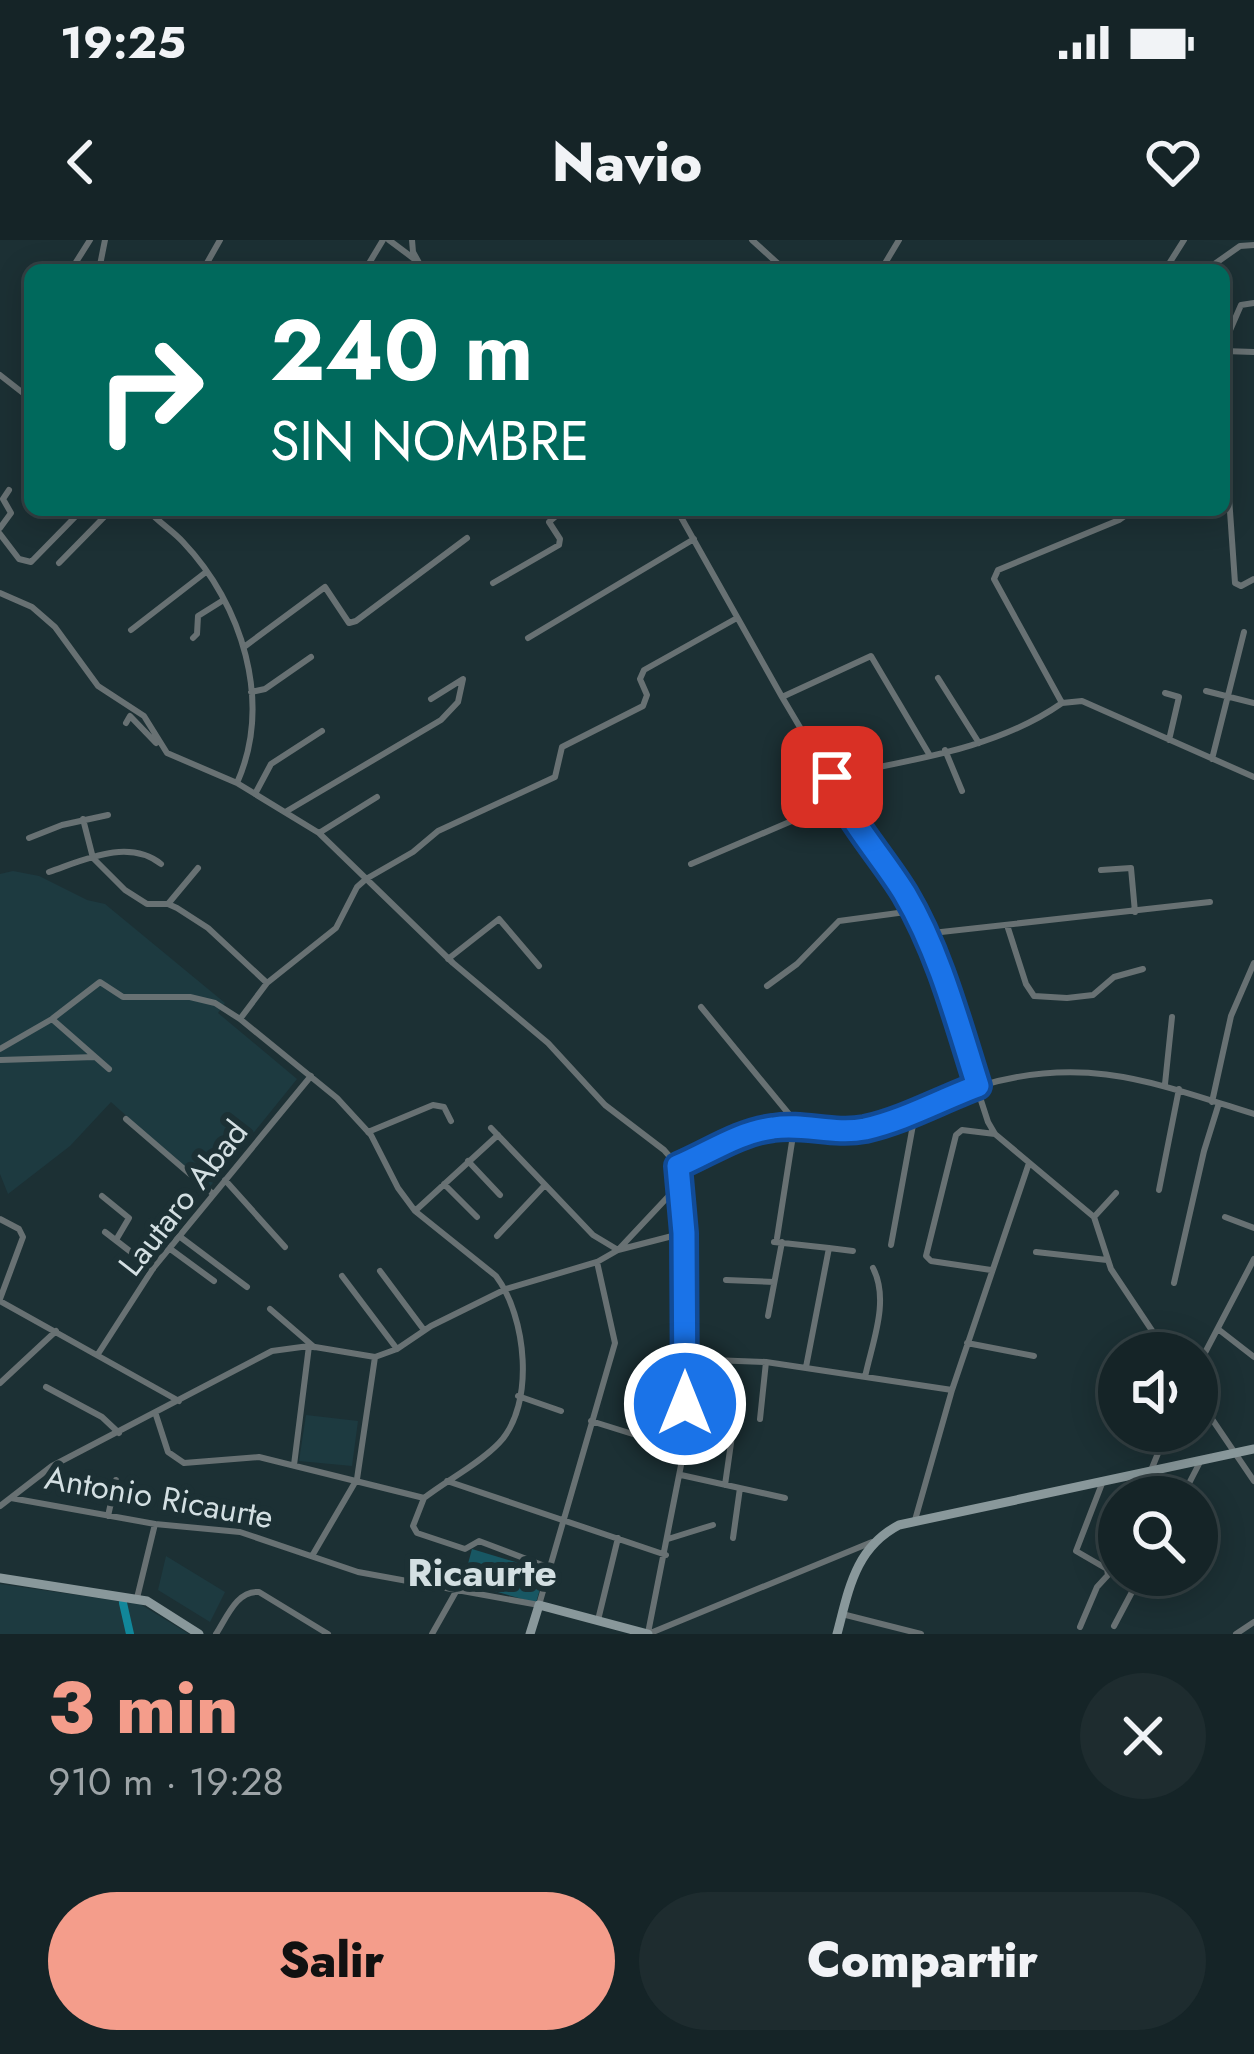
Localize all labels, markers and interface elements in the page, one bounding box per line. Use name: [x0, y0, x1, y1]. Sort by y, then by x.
text: 19:25: [60, 10, 186, 75]
text: Navio: [552, 123, 702, 201]
icon: back: [48, 129, 114, 195]
icon: heart: [1140, 129, 1206, 195]
text: 240 m: [270, 290, 533, 412]
icon: right: [72, 312, 228, 468]
text: SIN NOMBRE: [270, 402, 589, 480]
pin: [781, 726, 883, 828]
icon: arrive: [799, 744, 865, 810]
street label: Lautaro Abad: [107, 1110, 259, 1286]
map controls: [1098, 1332, 1218, 1596]
button: sound: [1098, 1332, 1218, 1452]
position arrow: [622, 1341, 748, 1467]
street label: Antonio Ricaurte: [41, 1454, 277, 1540]
button: search: [1098, 1476, 1218, 1596]
district label: Ricaurte: [407, 1544, 557, 1601]
text: 3 min: [48, 1656, 239, 1760]
button: close: [1080, 1673, 1206, 1799]
text: 910 m · 19:28: [48, 1753, 284, 1810]
button: Salir: [48, 1892, 615, 2030]
button: Compartir: [639, 1892, 1206, 2030]

